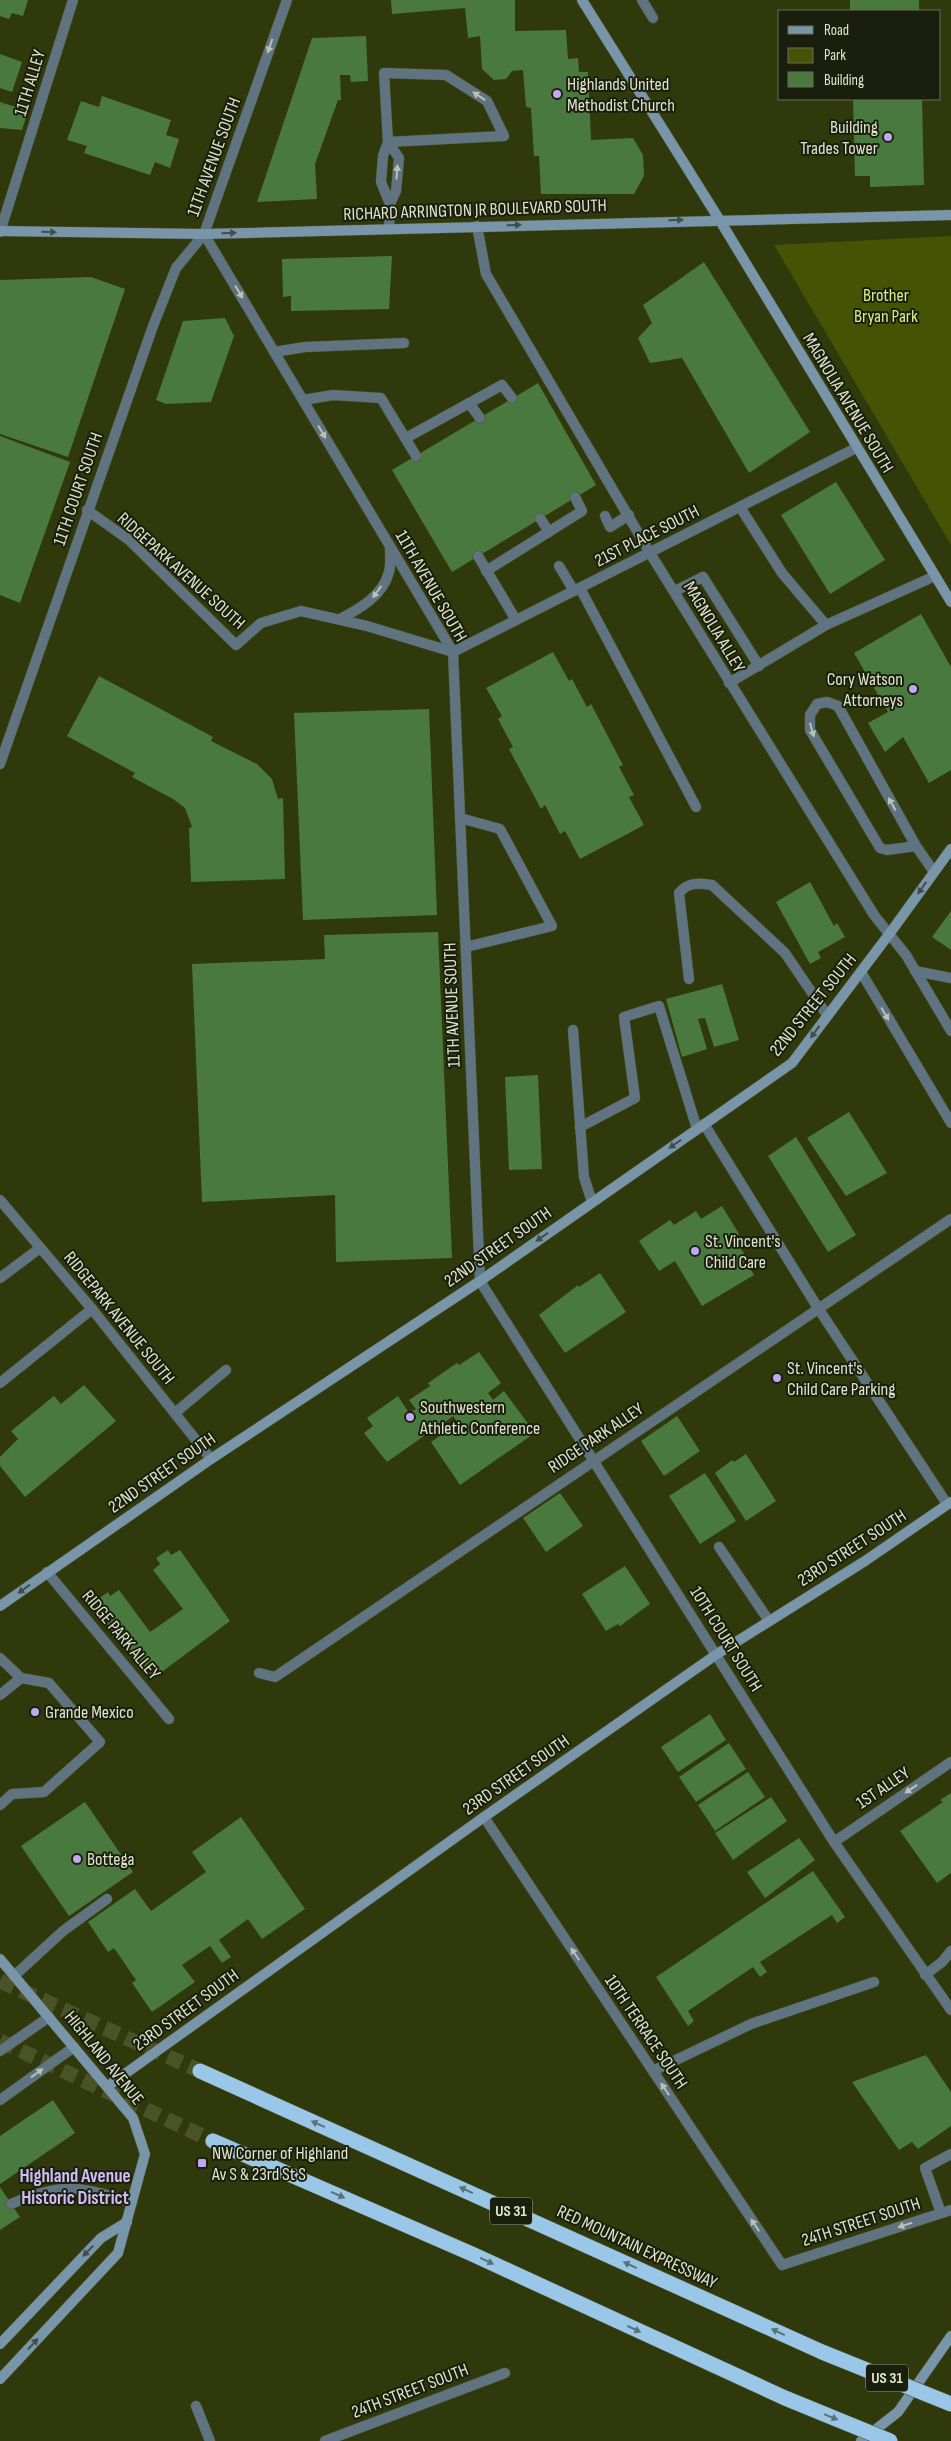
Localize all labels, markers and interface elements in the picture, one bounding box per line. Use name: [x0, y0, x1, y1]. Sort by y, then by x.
legend: [778, 10, 941, 100]
text: Road: [824, 21, 849, 40]
one-way arrow: [266, 39, 274, 54]
text: Park: [824, 46, 846, 65]
street label: 11TH ALLEY: [10, 47, 50, 119]
text: Building: [824, 71, 864, 90]
place label: Highlands United Methodist Church: [567, 74, 675, 116]
marker: Highlands United Methodist Church: [551, 88, 563, 100]
one-way arrow: [472, 91, 486, 101]
street label: 11TH AVENUE SOUTH: [183, 95, 245, 219]
place label: Building Trades Tower: [800, 117, 878, 159]
marker: Building Trades Tower: [882, 131, 894, 143]
one-way arrow: [394, 164, 402, 180]
street label: RICHARD ARRINGTON JR BOULEVARD SOUTH: [343, 195, 607, 225]
one-way arrow: [668, 216, 684, 224]
one-way arrow: [506, 221, 522, 229]
one-way arrow: [41, 228, 57, 236]
one-way arrow: [221, 229, 237, 237]
park label: Brother Bryan Park: [854, 285, 918, 327]
one-way arrow: [234, 286, 243, 299]
street label: MAGNOLIA AVENUE SOUTH: [798, 329, 898, 477]
one-way arrow: [317, 425, 326, 439]
street label: 11TH COURT SOUTH: [49, 430, 107, 548]
street label: 21ST PLACE SOUTH: [591, 501, 703, 571]
street label: RIDGEPARK AVENUE SOUTH: [113, 508, 249, 634]
street label: 11TH AVENUE SOUTH: [391, 527, 471, 645]
street label: MAGNOLIA ALLEY: [679, 578, 750, 677]
one-way arrow: [372, 585, 382, 599]
place label: Cory Watson Attorneys: [827, 669, 903, 711]
marker: Cory Watson Attorneys: [907, 683, 919, 695]
one-way arrow: [808, 722, 816, 738]
one-way arrow: [888, 796, 896, 811]
one-way arrow: [917, 881, 927, 895]
street label: 11TH AVENUE SOUTH: [439, 942, 465, 1068]
street label: 22ND STREET SOUTH: [765, 949, 861, 1061]
one-way arrow: [881, 1008, 890, 1021]
one-way arrow: [809, 1025, 820, 1038]
one-way arrow: [669, 1139, 682, 1149]
street label: 22ND STREET SOUTH: [440, 1202, 556, 1292]
place label: St. Vincent's Child Care: [705, 1231, 781, 1273]
one-way arrow: [535, 1232, 549, 1242]
marker: St. Vincent's Child Care: [689, 1245, 701, 1257]
street label: RIDGEPARK AVENUE SOUTH: [59, 1247, 179, 1389]
place label: St. Vincent's Child Care Parking: [787, 1358, 895, 1400]
marker: St. Vincent's Child Care Parking: [771, 1372, 783, 1384]
place label: Southwestern Athletic Conference: [419, 1397, 540, 1439]
street label: RIDGE PARK ALLEY: [544, 1398, 648, 1478]
marker: Southwestern Athletic Conference: [404, 1411, 416, 1423]
street label: 22ND STREET SOUTH: [104, 1428, 220, 1518]
street label: 23RD STREET SOUTH: [794, 1505, 910, 1591]
street label: 10TH COURT SOUTH: [685, 1583, 767, 1695]
one-way arrow: [17, 1584, 31, 1594]
street label: RIDGE PARK ALLEY: [78, 1586, 165, 1684]
place label: Grande Mexico: [45, 1702, 134, 1723]
marker: Grande Mexico: [29, 1706, 41, 1718]
street label: 23RD STREET SOUTH: [459, 1731, 573, 1819]
street label: 1ST ALLEY: [852, 1762, 914, 1813]
one-way arrow: [904, 1784, 917, 1794]
place label: Bottega: [87, 1849, 134, 1870]
marker: Bottega: [71, 1853, 83, 1865]
one-way arrow: [570, 1947, 580, 1961]
street label: 23RD STREET SOUTH: [129, 1965, 243, 2055]
street label: 10TH TERRACE SOUTH: [600, 1971, 692, 2093]
street label: HIGHLAND AVENUE: [60, 2007, 148, 2109]
one-way arrow: [30, 2068, 44, 2078]
one-way arrow: [660, 2083, 670, 2096]
one-way arrow: [311, 2119, 325, 2127]
place label: NW Corner of Highland Av S & 23rd St S: [211, 2143, 348, 2185]
marker: NW Corner of Highland Av S & 23rd St S: [196, 2157, 208, 2169]
district label: Highland Avenue Historic District: [19, 2165, 131, 2210]
one-way arrow: [459, 2186, 473, 2194]
one-way arrow: [331, 2192, 345, 2200]
street label: 24TH STREET SOUTH: [799, 2193, 923, 2251]
road number: US 31: [490, 2198, 532, 2224]
street label: RED MOUNTAIN EXPRESSWAY: [554, 2201, 721, 2294]
one-way arrow: [750, 2218, 760, 2231]
one-way arrow: [897, 2222, 912, 2230]
one-way arrow: [82, 2245, 94, 2257]
one-way arrow: [480, 2257, 494, 2265]
one-way arrow: [623, 2260, 637, 2268]
one-way arrow: [627, 2325, 641, 2333]
one-way arrow: [771, 2328, 785, 2336]
one-way arrow: [27, 2338, 39, 2350]
street label: 24TH STREET SOUTH: [349, 2359, 471, 2423]
road number: US 31: [866, 2364, 908, 2392]
one-way arrow: [823, 2413, 838, 2421]

